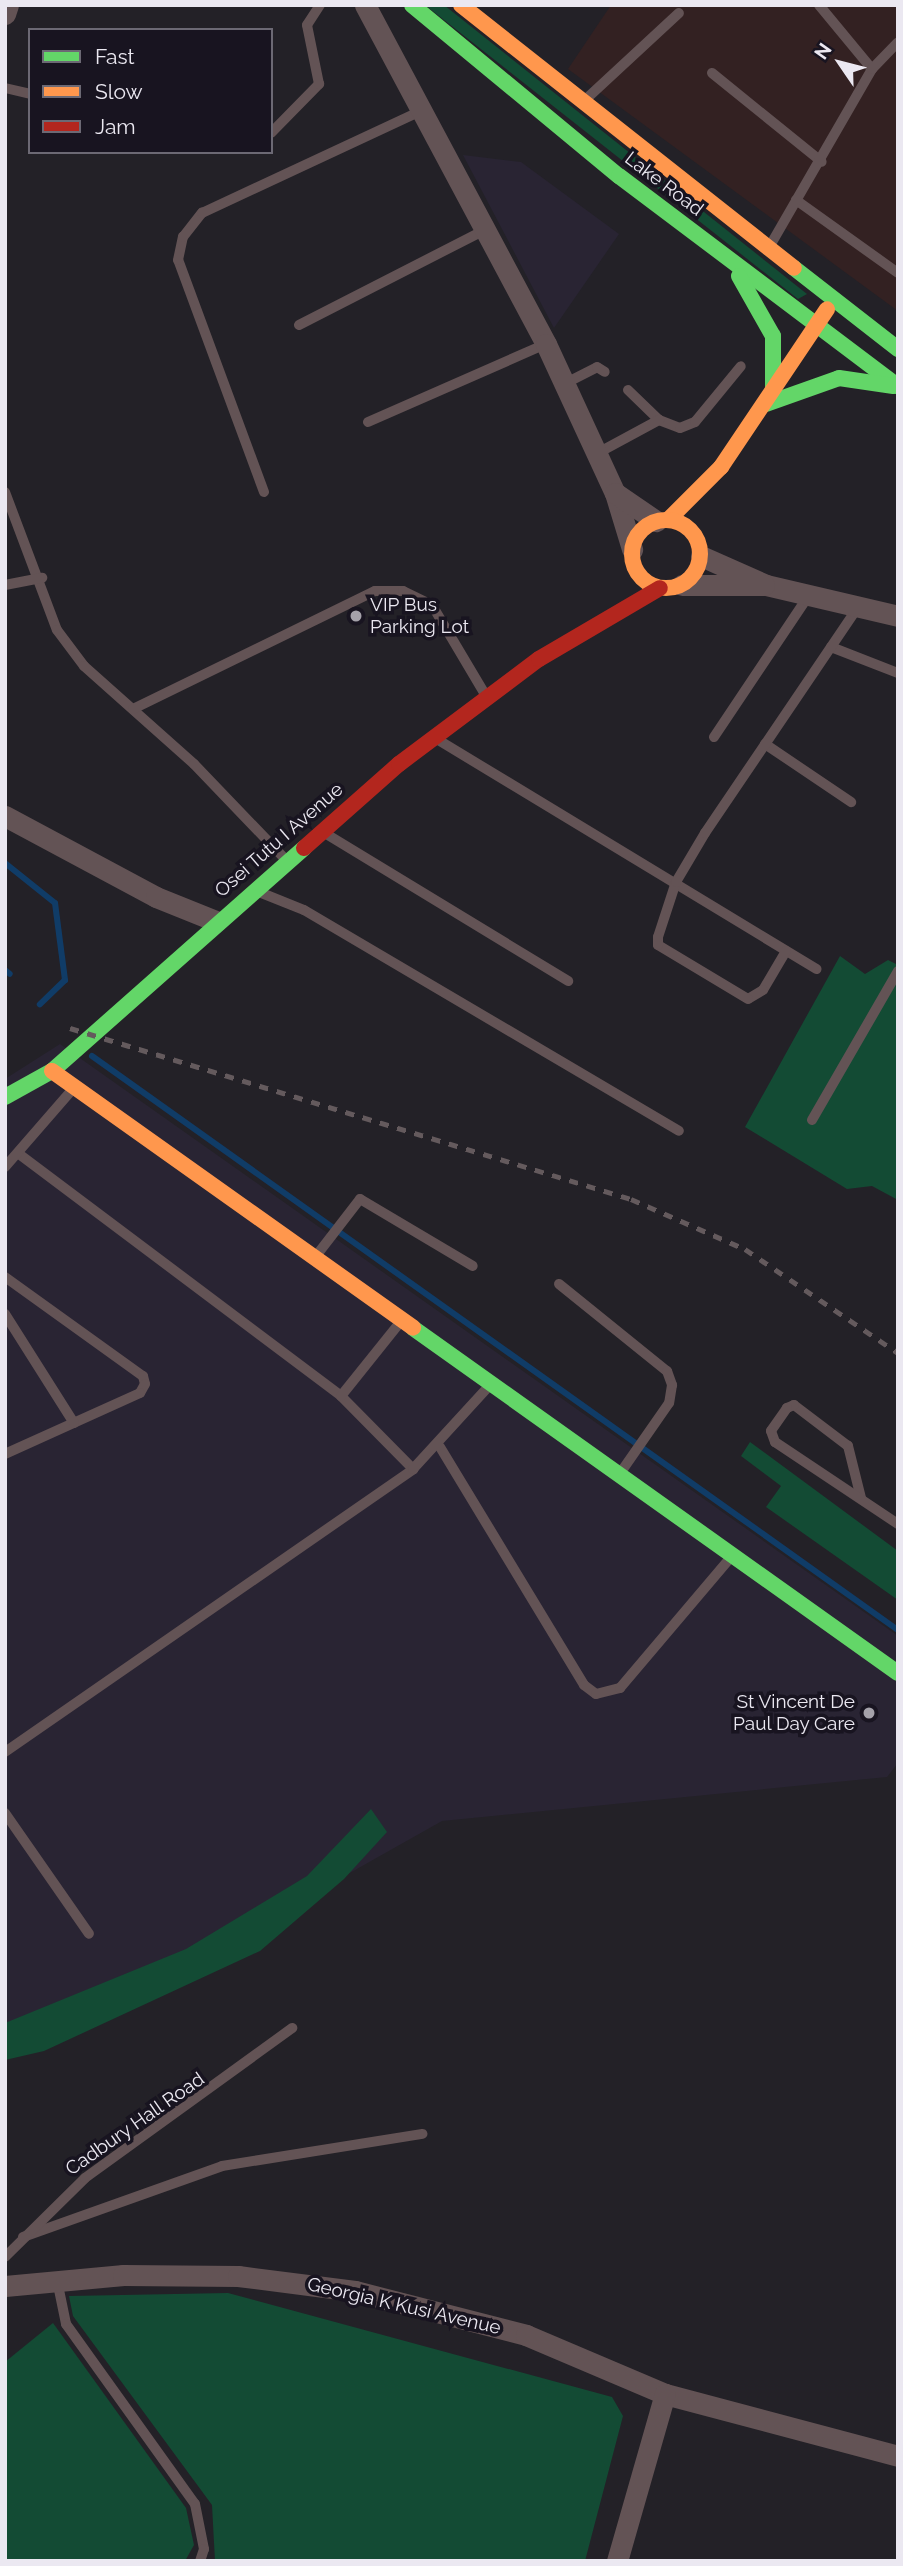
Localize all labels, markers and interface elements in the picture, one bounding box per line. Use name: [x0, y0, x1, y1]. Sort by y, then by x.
legend: [28, 28, 273, 154]
north arrow: [805, 28, 875, 98]
text: N: [810, 39, 836, 63]
text: Fast: [95, 44, 135, 69]
text: Slow: [95, 79, 143, 104]
text: Jam: [95, 114, 136, 139]
street label: Lake Road: [620, 147, 708, 221]
place label: VIP Bus Parking Lot: [370, 594, 469, 638]
marker: VIP Bus Parking Lot: [348, 608, 364, 624]
street label: Osei Tutu I Avenue: [210, 778, 348, 902]
place label: St Vincent De Paul Day Care: [732, 1691, 855, 1735]
marker: St Vincent De Paul Day Care: [861, 1705, 877, 1721]
street label: Cadbury Hall Road: [61, 2067, 209, 2181]
street label: Georgia K Kusi Avenue: [305, 2273, 503, 2339]

